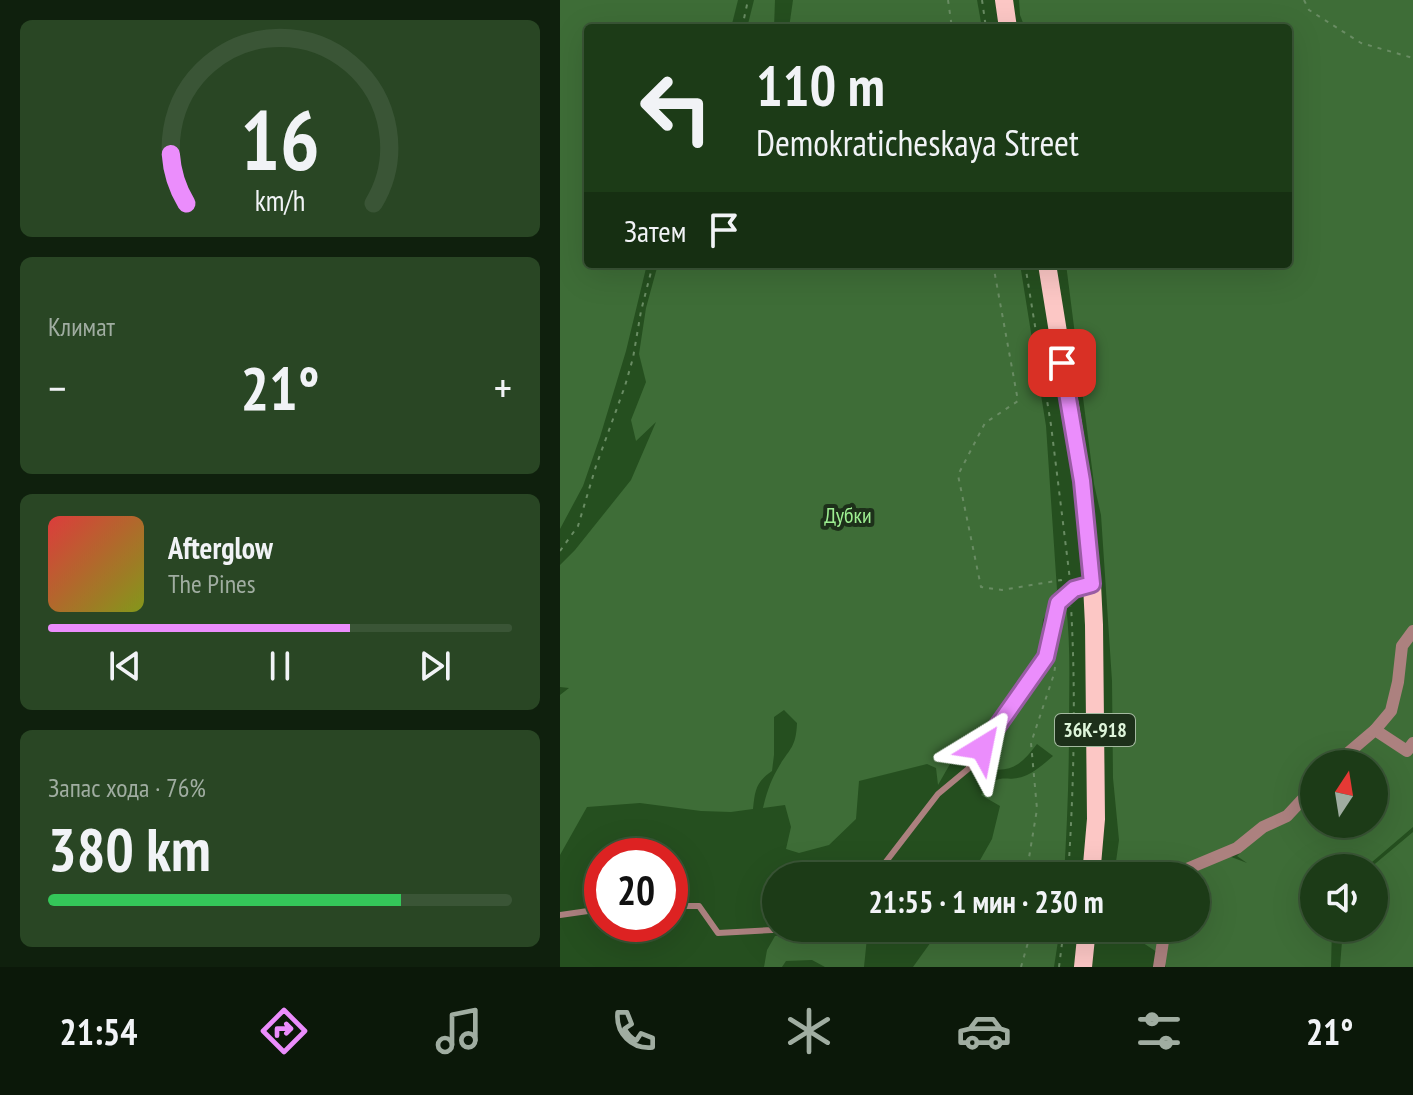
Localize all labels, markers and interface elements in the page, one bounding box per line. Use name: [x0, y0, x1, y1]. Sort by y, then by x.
text: 110 m: [756, 49, 885, 121]
icon: left: [624, 56, 728, 160]
text: 16: [240, 85, 320, 193]
text: Demokraticheskaya Street: [756, 119, 1079, 166]
text: km/h: [255, 183, 305, 220]
icon: arrive: [702, 208, 746, 252]
text: Затем: [624, 211, 686, 250]
text: Климат: [48, 310, 115, 343]
pin: [1028, 329, 1096, 397]
icon: arrive: [1040, 341, 1084, 385]
text: 21°: [240, 349, 320, 427]
text: −: [48, 359, 66, 416]
text: +: [494, 359, 512, 416]
park label: Дубки: [824, 501, 872, 529]
text: Afterglow: [168, 528, 273, 567]
text: The Pines: [168, 567, 256, 600]
icon: previous: [103, 644, 147, 688]
icon: pause: [258, 644, 302, 688]
icon: next: [413, 644, 457, 688]
position arrow: [940, 706, 1024, 790]
road number: 36К-918: [1055, 714, 1135, 746]
north arrow: [1300, 750, 1388, 838]
map controls: [1300, 750, 1388, 942]
text: Запас хода · 76%: [48, 771, 206, 804]
text: 380 km: [48, 810, 211, 888]
speed limit sign: 20: [584, 838, 688, 942]
button: sound: [1300, 854, 1388, 942]
text: 21:55 · 1 мин · 230 m: [868, 882, 1104, 921]
icon: directions: [256, 1003, 312, 1059]
icon: music: [431, 1003, 487, 1059]
icon: phone: [606, 1003, 662, 1059]
icon: climate: [781, 1003, 837, 1059]
icon: car: [956, 1003, 1012, 1059]
icon: filters: [1131, 1003, 1187, 1059]
text: 21:54: [59, 1008, 137, 1055]
text: 21°: [1306, 1008, 1353, 1055]

